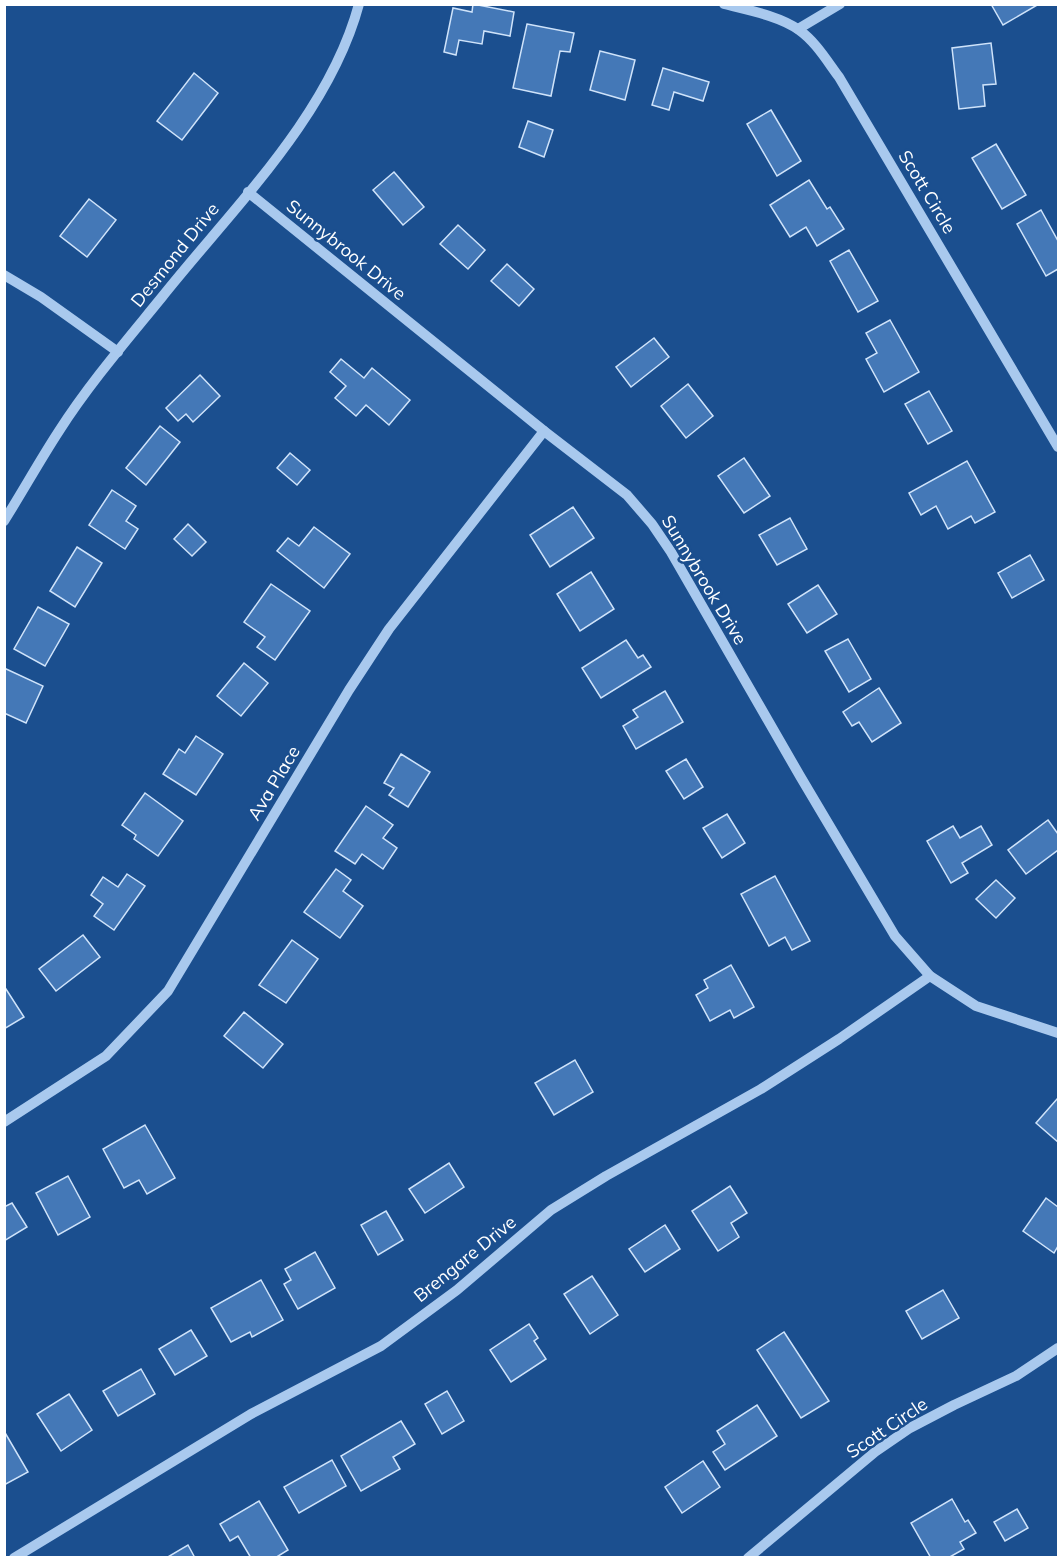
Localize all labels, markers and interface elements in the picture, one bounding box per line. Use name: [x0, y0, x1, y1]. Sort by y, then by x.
street label: Scott Circle: [894, 146, 961, 238]
street label: Sunnybrook Drive: [282, 194, 411, 305]
street label: Desmond Drive: [125, 198, 224, 312]
street label: Sunnybrook Drive: [657, 511, 752, 649]
street label: Ava Place: [242, 741, 305, 824]
street label: Brengare Drive: [409, 1210, 521, 1307]
street label: Scott Circle: [842, 1392, 932, 1463]

